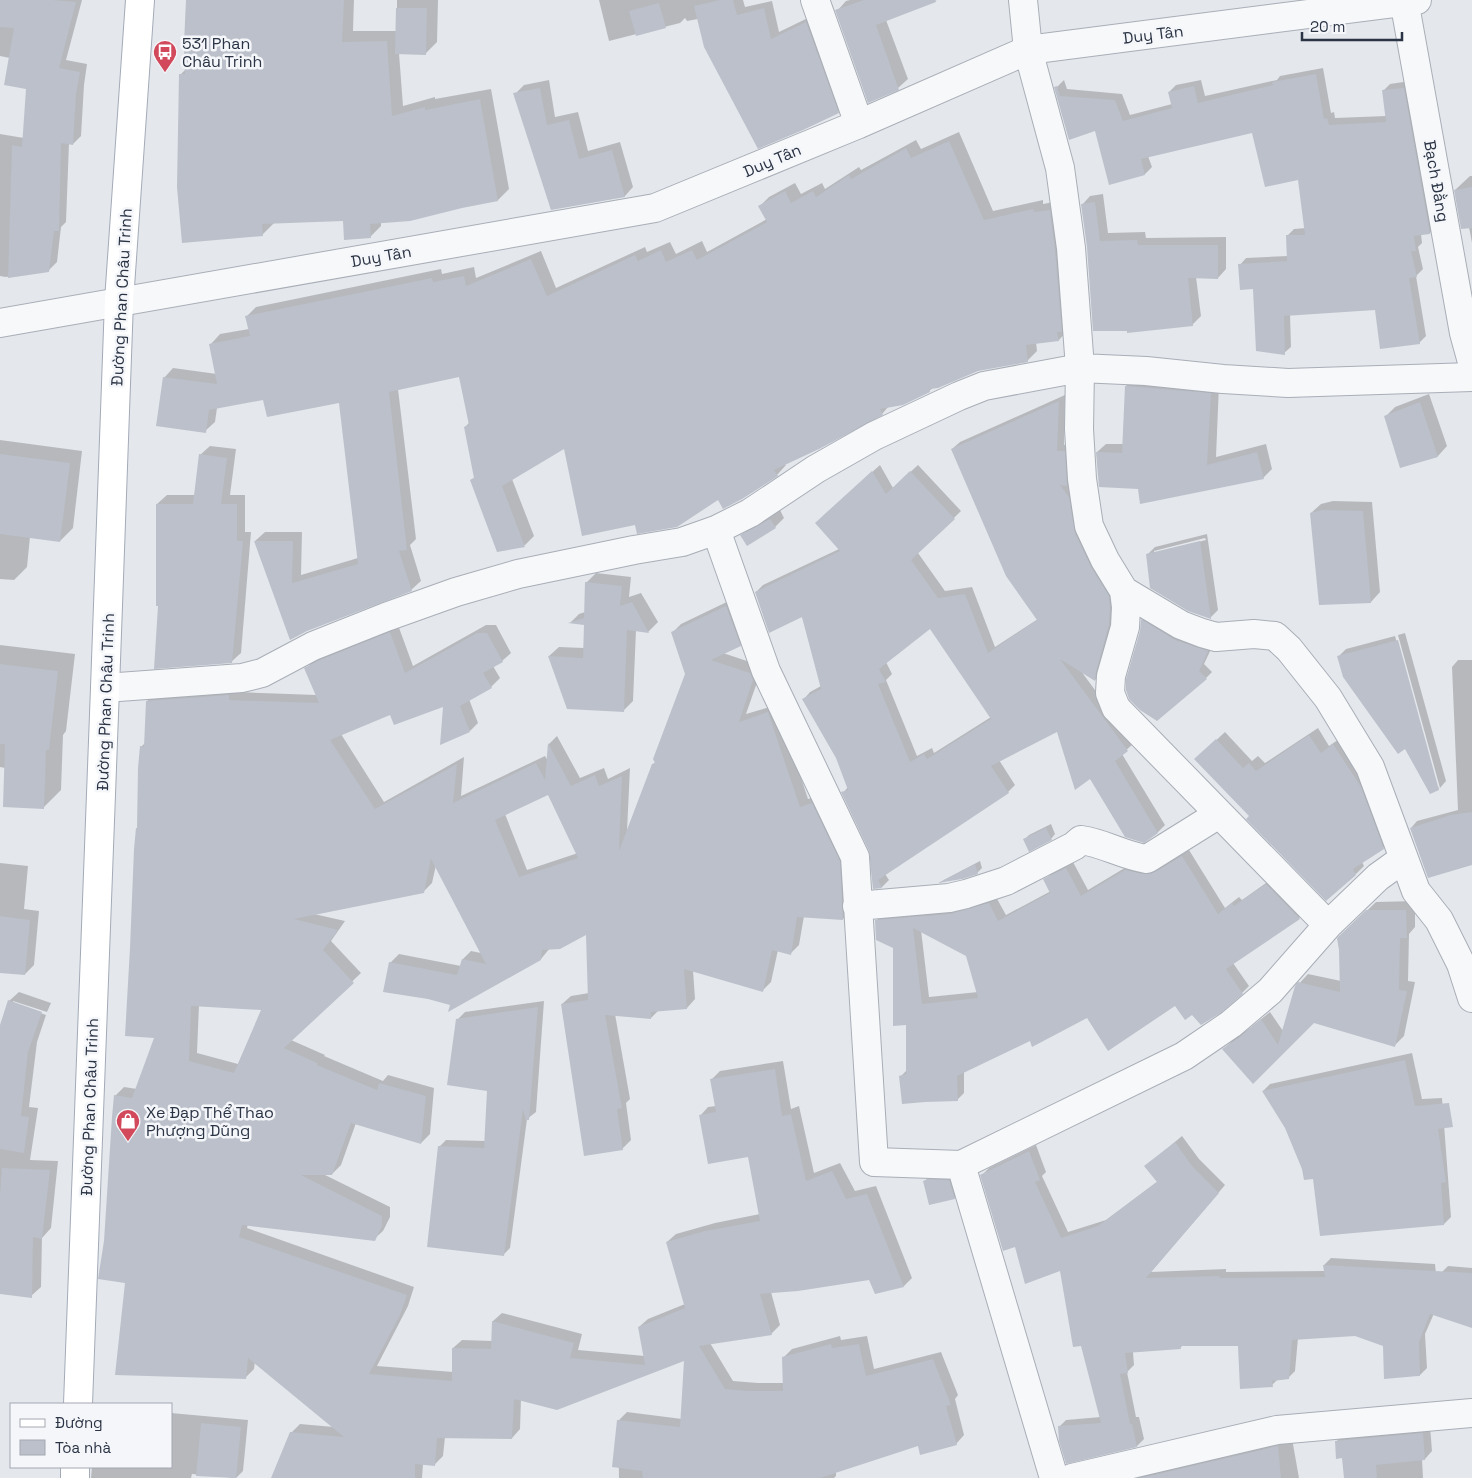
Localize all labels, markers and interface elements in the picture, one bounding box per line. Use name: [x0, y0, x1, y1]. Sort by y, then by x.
scale bar: [1302, 10, 1402, 42]
text: 20 m: [1310, 17, 1345, 36]
street label: Duy Tân: [1122, 20, 1185, 49]
place label: 531 Phan Châu Trinh: [182, 33, 262, 72]
bus stop icon: 531 Phan Châu Trinh: [152, 39, 178, 73]
street label: Bạch Đằng: [1419, 138, 1454, 224]
street label: Duy Tân: [740, 139, 804, 182]
street label: Đường Phan Châu Trinh: [106, 208, 137, 386]
street label: Duy Tân: [349, 241, 413, 272]
street label: Đường Phan Châu Trinh: [92, 613, 119, 791]
street label: Đường Phan Châu Trinh: [76, 1018, 103, 1196]
place label: Xe Đạp Thể Thao Phượng Dũng: [146, 1102, 274, 1141]
shop icon: Xe Đạp Thể Thao Phượng Dũng: [115, 1108, 141, 1142]
legend: [10, 1403, 172, 1468]
text: Đường: [55, 1413, 103, 1432]
text: Tòa nhà: [55, 1438, 111, 1457]

